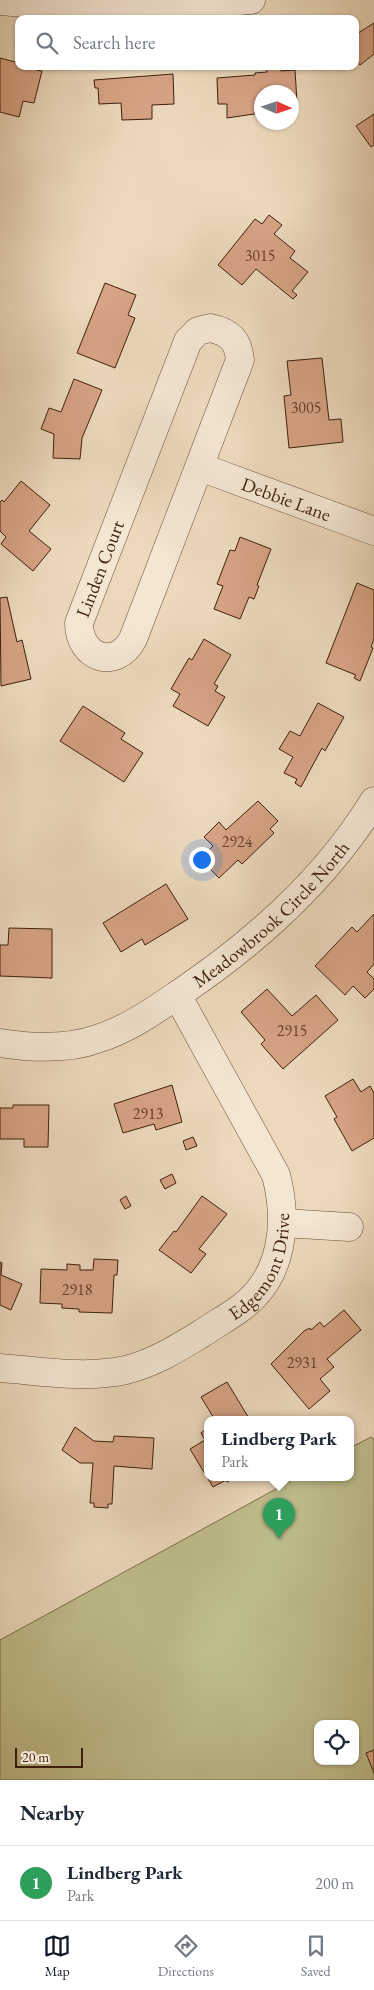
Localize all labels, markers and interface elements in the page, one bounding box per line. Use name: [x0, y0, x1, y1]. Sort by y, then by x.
search box: [15, 15, 359, 70]
icon: search: [33, 29, 61, 57]
text: Search here: [73, 30, 155, 55]
north arrow: [254, 85, 299, 130]
house number: 3015: [245, 245, 275, 266]
house number: 3005: [291, 397, 321, 418]
street label: Debbie Lane: [238, 471, 334, 527]
street label: Linden Court: [70, 517, 130, 621]
house number: 2924: [222, 831, 253, 852]
street label: Meadowbrook Circle North: [187, 836, 355, 993]
your location: [189, 847, 215, 873]
house number: 2915: [277, 1020, 307, 1041]
house number: 2913: [133, 1103, 164, 1124]
street label: Edgemont Drive: [223, 1213, 294, 1326]
house number: 2918: [62, 1279, 93, 1300]
house number: 2931: [287, 1352, 317, 1373]
popup: [204, 1416, 354, 1481]
text: Lindberg Park: [221, 1426, 337, 1451]
text: Park: [221, 1451, 248, 1472]
pin: 1: [263, 1498, 295, 1539]
map controls: [314, 1720, 359, 1765]
button: locate: [314, 1720, 359, 1765]
scale bar: [15, 1745, 82, 1768]
text: 20 m: [22, 1748, 49, 1766]
text: Nearby: [20, 1799, 84, 1826]
text: Lindberg Park: [67, 1860, 183, 1885]
text: 1: [32, 1873, 40, 1894]
text: 200 m: [315, 1873, 354, 1894]
text: Park: [67, 1885, 94, 1906]
tab: Map: [43, 1932, 71, 1980]
tab: Directions: [158, 1932, 214, 1980]
tab: Saved: [301, 1932, 331, 1980]

